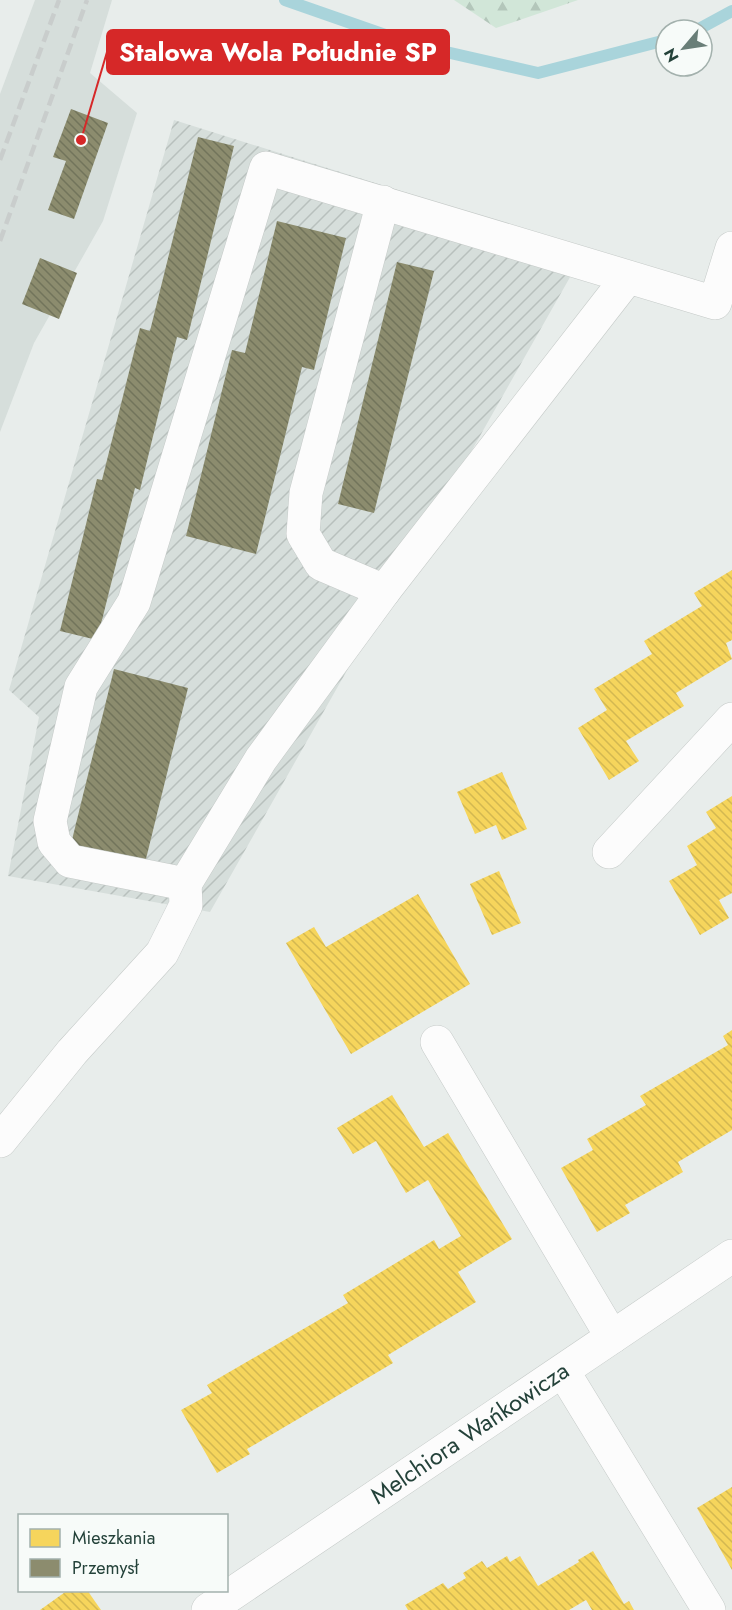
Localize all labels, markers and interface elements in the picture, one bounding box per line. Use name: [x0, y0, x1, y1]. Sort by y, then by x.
north arrow: [654, 18, 714, 78]
callout: Stalowa Wola Południe SP: [107, 30, 449, 74]
text: Stalowa Wola Południe SP: [119, 33, 437, 71]
text: N: [658, 44, 684, 66]
street label: Melchiora Wańkowicza: [363, 1353, 576, 1512]
legend: [18, 1514, 228, 1592]
text: Mieszkania: [72, 1525, 155, 1551]
text: Przemysł: [72, 1555, 140, 1581]

